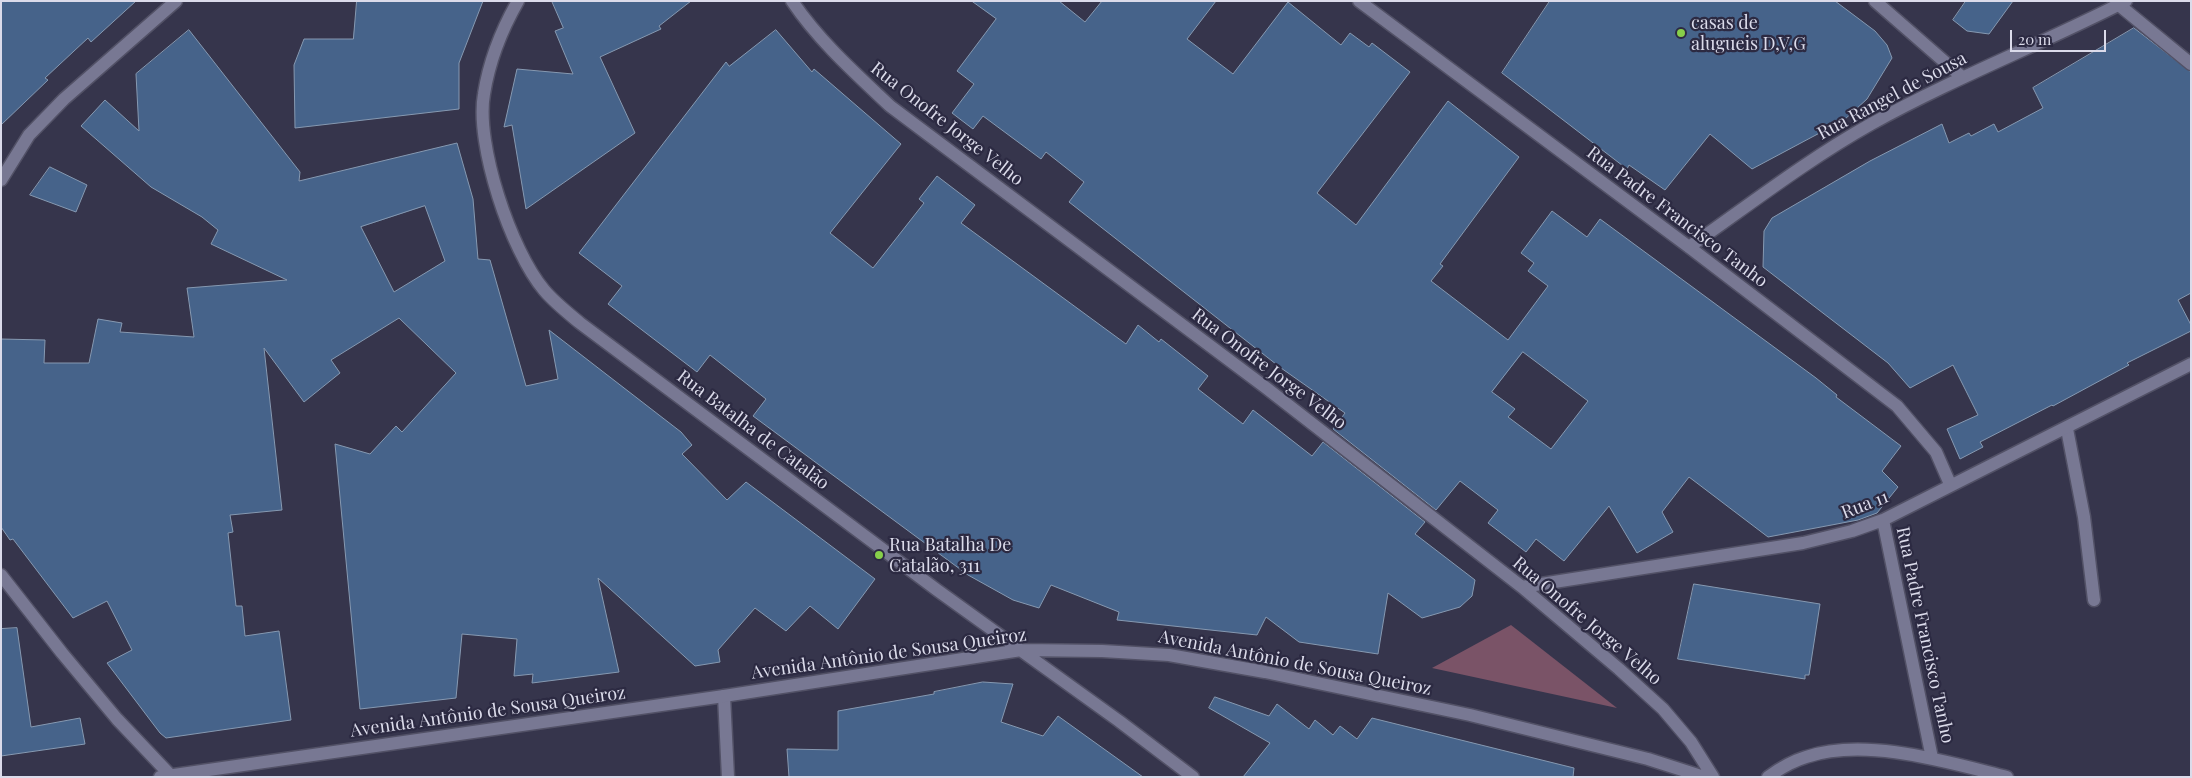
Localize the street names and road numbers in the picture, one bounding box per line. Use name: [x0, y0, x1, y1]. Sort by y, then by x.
street label: Rua Rangel de Sousa: [1814, 48, 1970, 144]
street label: Rua Onofre Jorge Velho: [866, 58, 1028, 190]
street label: Rua Padre Francisco Tanho: [1582, 142, 1772, 292]
street label: Rua Onofre Jorge Velho: [1187, 304, 1351, 434]
street label: Rua Batalha de Catalão: [673, 366, 833, 494]
street label: Rua 11: [1838, 486, 1892, 524]
street label: Rua Padre Francisco Tanho: [1891, 525, 1959, 745]
street label: Rua Onofre Jorge Velho: [1508, 552, 1666, 690]
street label: Avenida Antônio de Sousa Queiroz: [750, 624, 1028, 684]
street label: Avenida Antônio de Sousa Queiroz: [1157, 626, 1433, 700]
street label: Avenida Antônio de Sousa Queiroz: [349, 682, 627, 742]

